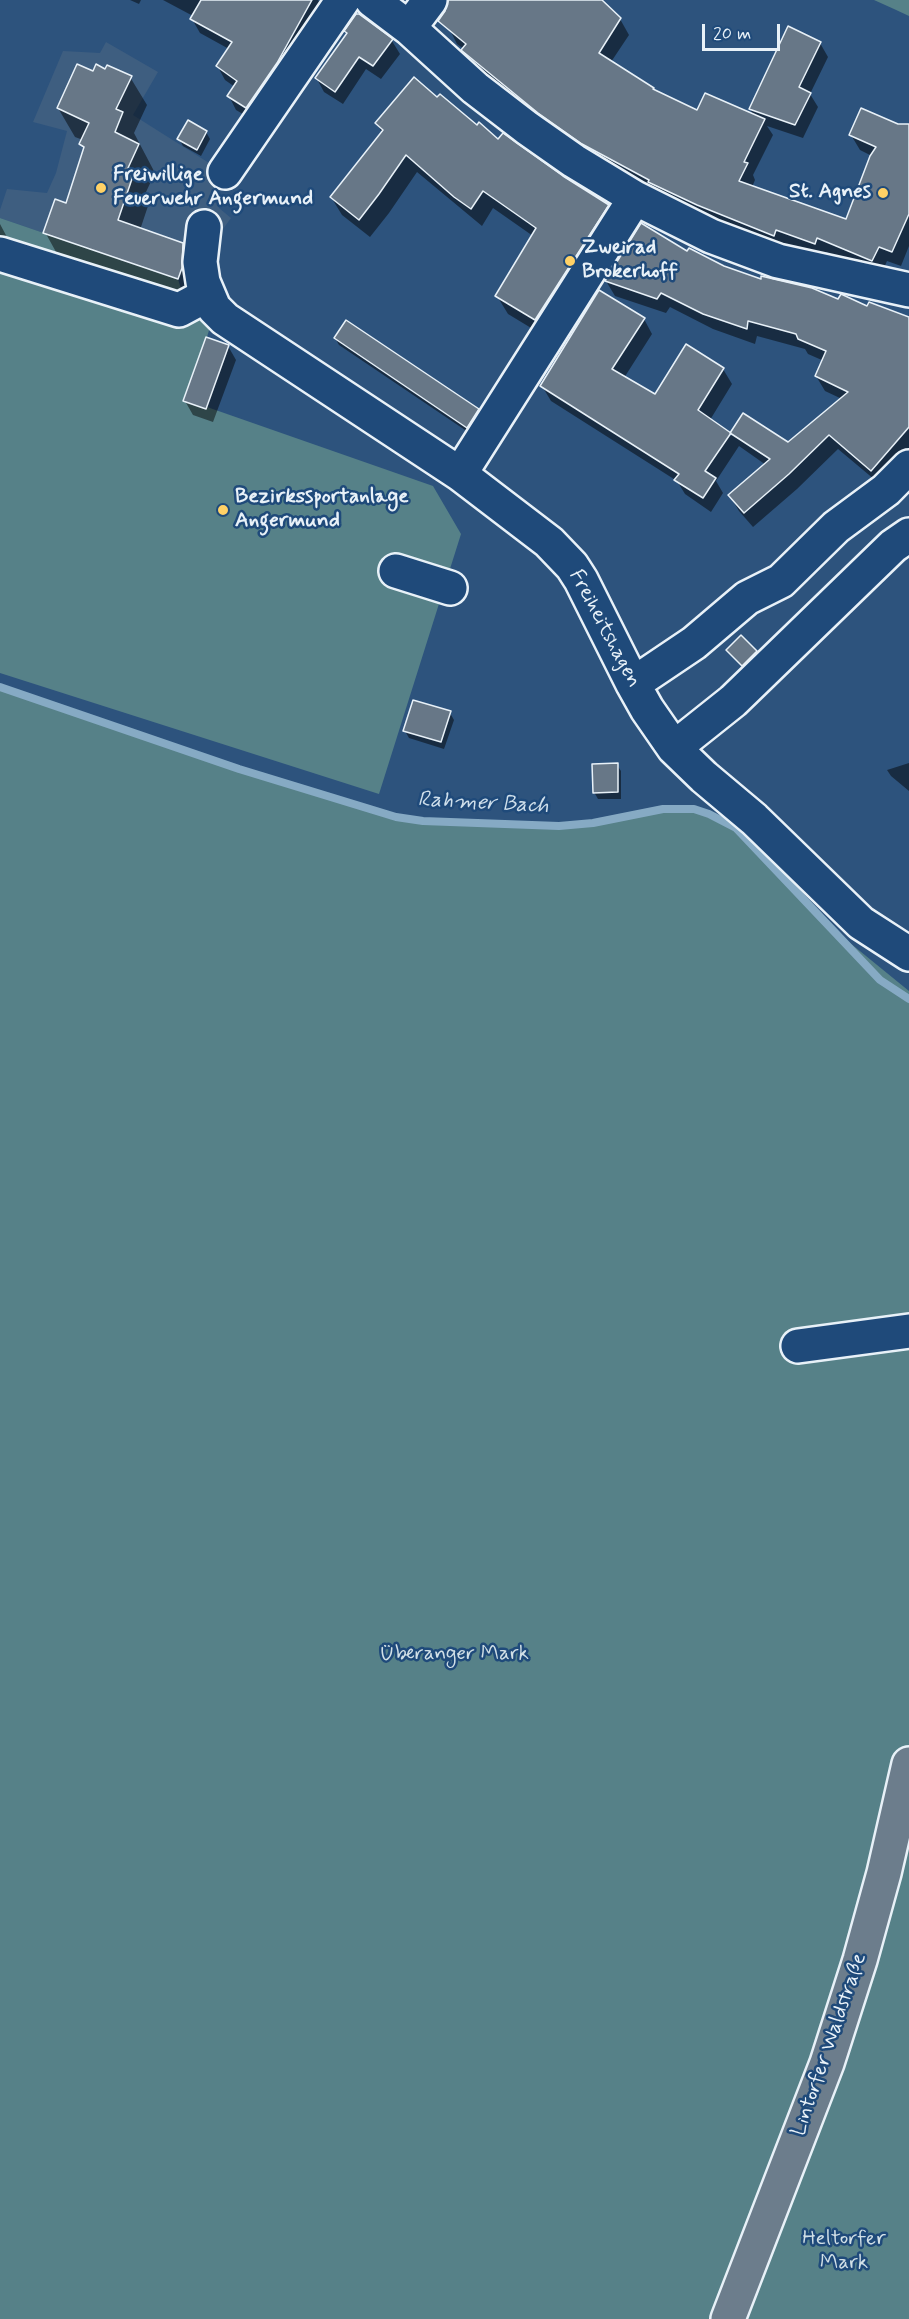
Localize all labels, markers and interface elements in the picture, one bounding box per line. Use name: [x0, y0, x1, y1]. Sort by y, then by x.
scale bar: [705, 12, 783, 50]
text: 20 m: [713, 22, 751, 46]
place label: Freiwillige Feuerwehr Angermund: [113, 163, 313, 213]
place label: St. Agnes: [789, 180, 871, 206]
marker: Freiwillige Feuerwehr Angermund: [94, 181, 108, 195]
marker: St. Agnes: [876, 186, 890, 200]
place label: Zweirad Brokerhoff: [582, 236, 678, 286]
marker: Zweirad Brokerhoff: [563, 254, 577, 268]
place label: Bezirkssportanlage Angermund: [235, 485, 409, 535]
marker: Bezirkssportanlage Angermund: [216, 503, 230, 517]
street label: Freiheitshagen: [562, 566, 646, 692]
water label: Rahmer Bach: [417, 787, 549, 821]
park label: Überanger Mark: [379, 1642, 529, 1668]
street label: Lintorfer Waldstraße: [787, 1950, 873, 2140]
park label: Heltorfer Mark: [802, 2227, 886, 2277]

